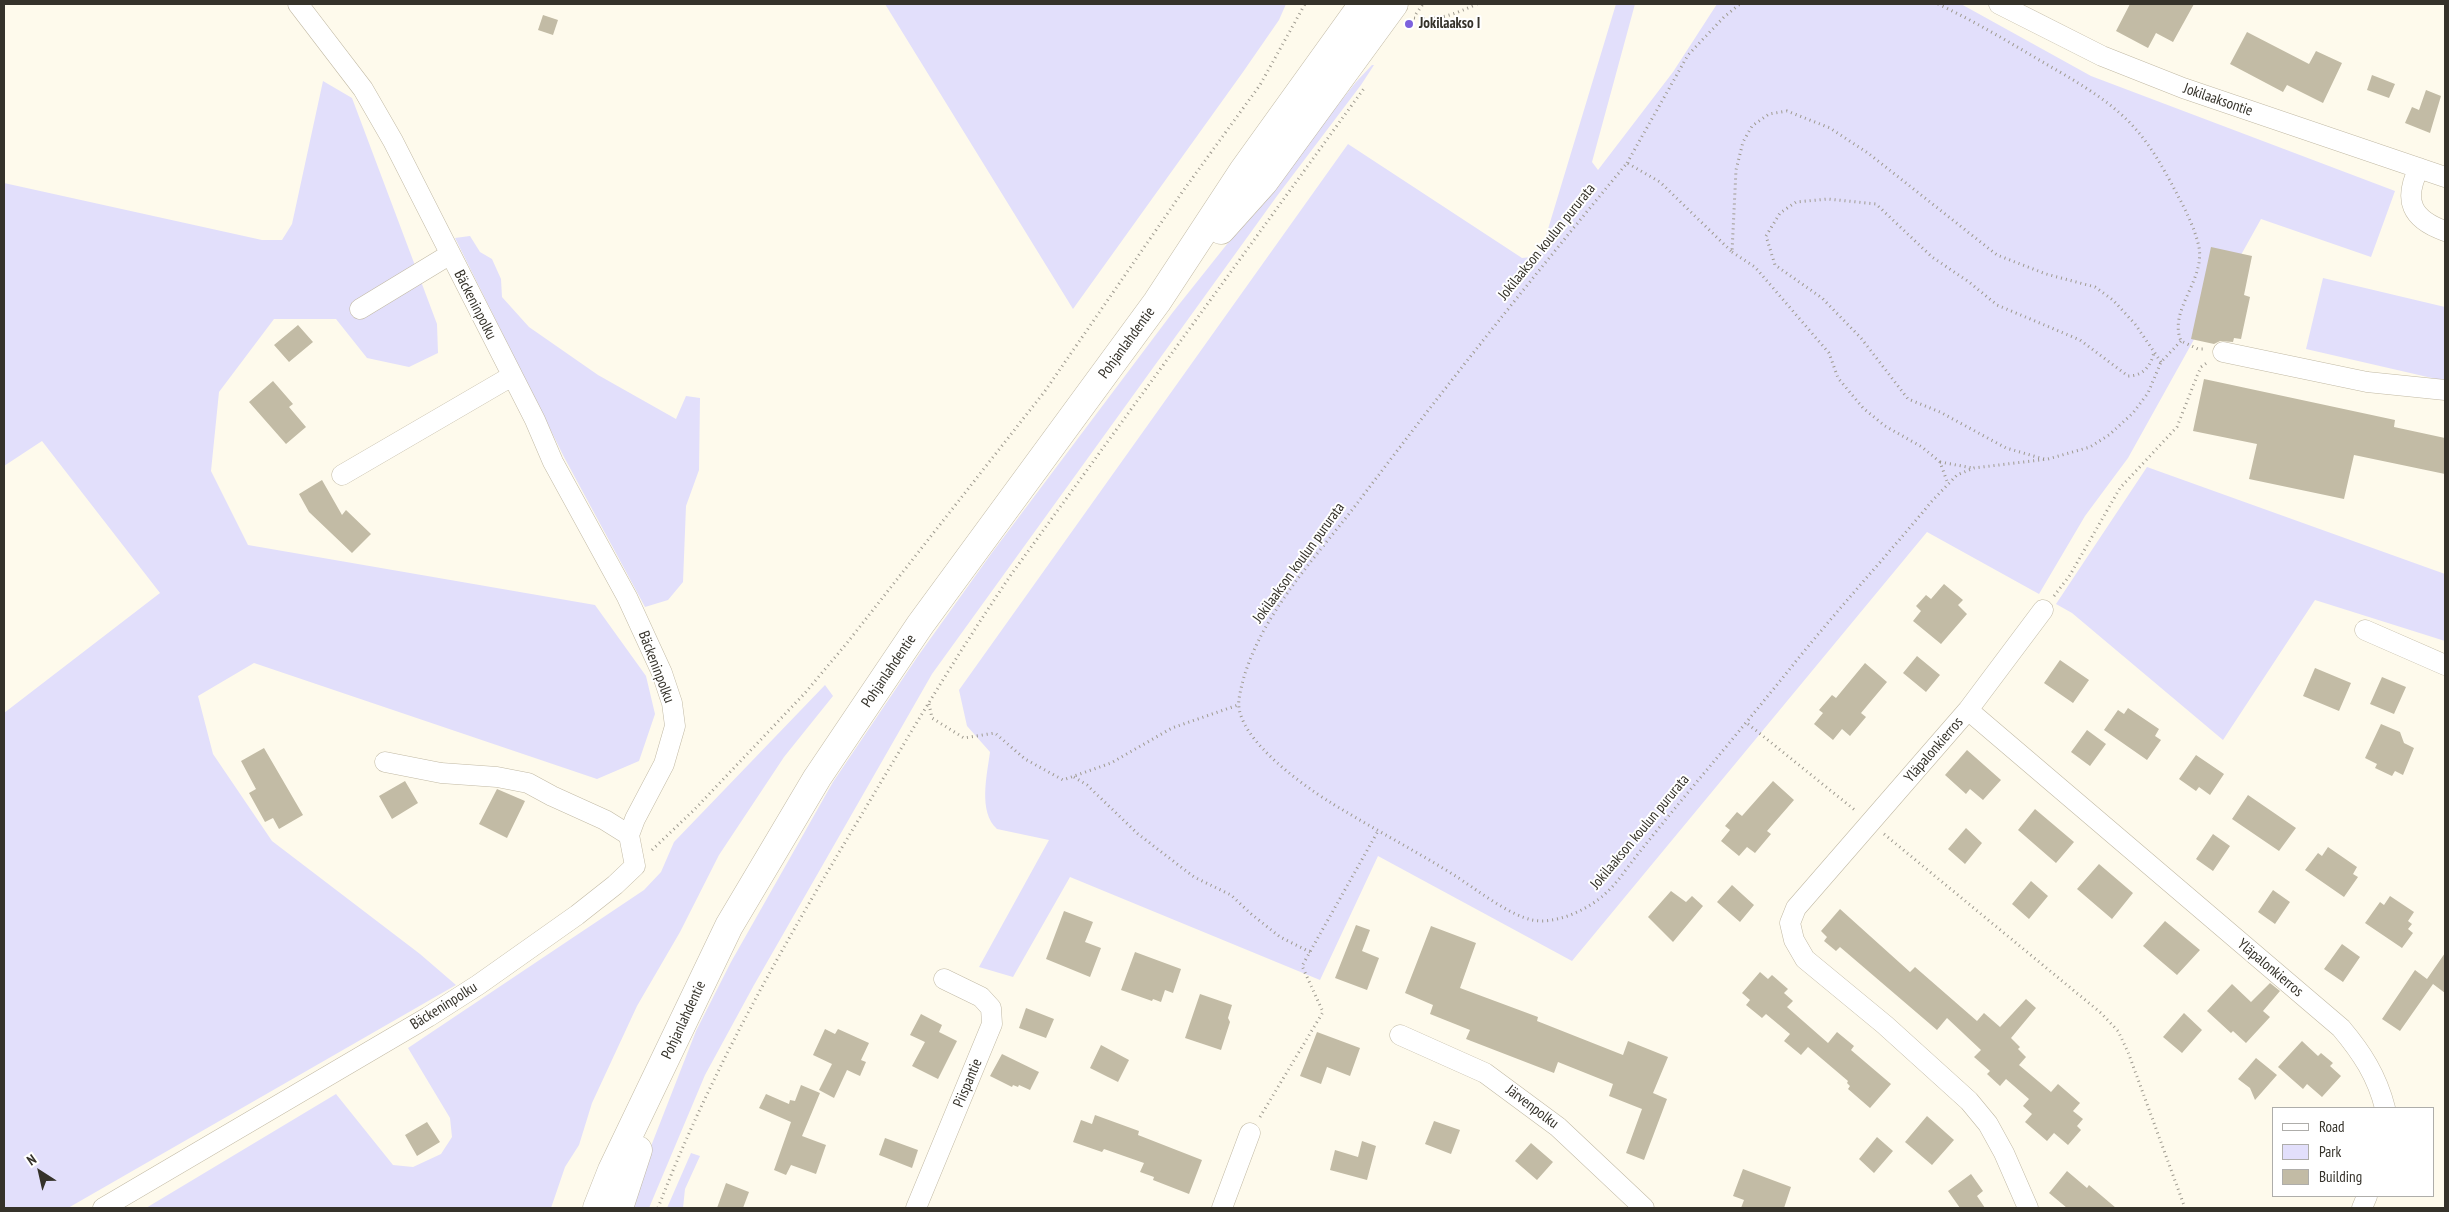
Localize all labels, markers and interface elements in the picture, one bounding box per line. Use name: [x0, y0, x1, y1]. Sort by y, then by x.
place label: Jokilaakso I: [1419, 15, 1480, 33]
marker: Jokilaakso I: [1403, 18, 1415, 30]
street label: Jokilaaksontie: [2181, 80, 2255, 120]
street label: Jokilaakson koulun pururata: [1495, 180, 1599, 304]
street label: Bäckeninpolku: [450, 267, 500, 343]
street label: Pohjanlahdentie: [1095, 304, 1159, 382]
street label: Jokilaakson koulun pururata: [1249, 499, 1349, 627]
street label: Bäckeninpolku: [634, 629, 678, 705]
street label: Pohjanlahdentie: [858, 631, 920, 711]
street label: Yläpalonkierros: [1901, 714, 1967, 786]
street label: Jokilaakson koulun pururata: [1587, 771, 1693, 893]
street label: Yläpalonkierros: [2233, 935, 2307, 1001]
street label: Bäckeninpolku: [407, 978, 481, 1034]
street label: Pohjanlahdentie: [658, 978, 710, 1062]
street label: Piispantie: [950, 1056, 986, 1110]
street label: Järvenpolku: [1502, 1081, 1562, 1133]
legend: [2272, 1107, 2434, 1197]
text: Road: [2319, 1117, 2345, 1136]
text: Park: [2319, 1142, 2341, 1161]
north arrow: [15, 1147, 65, 1197]
text: N: [23, 1150, 40, 1169]
text: Building: [2319, 1167, 2362, 1186]

